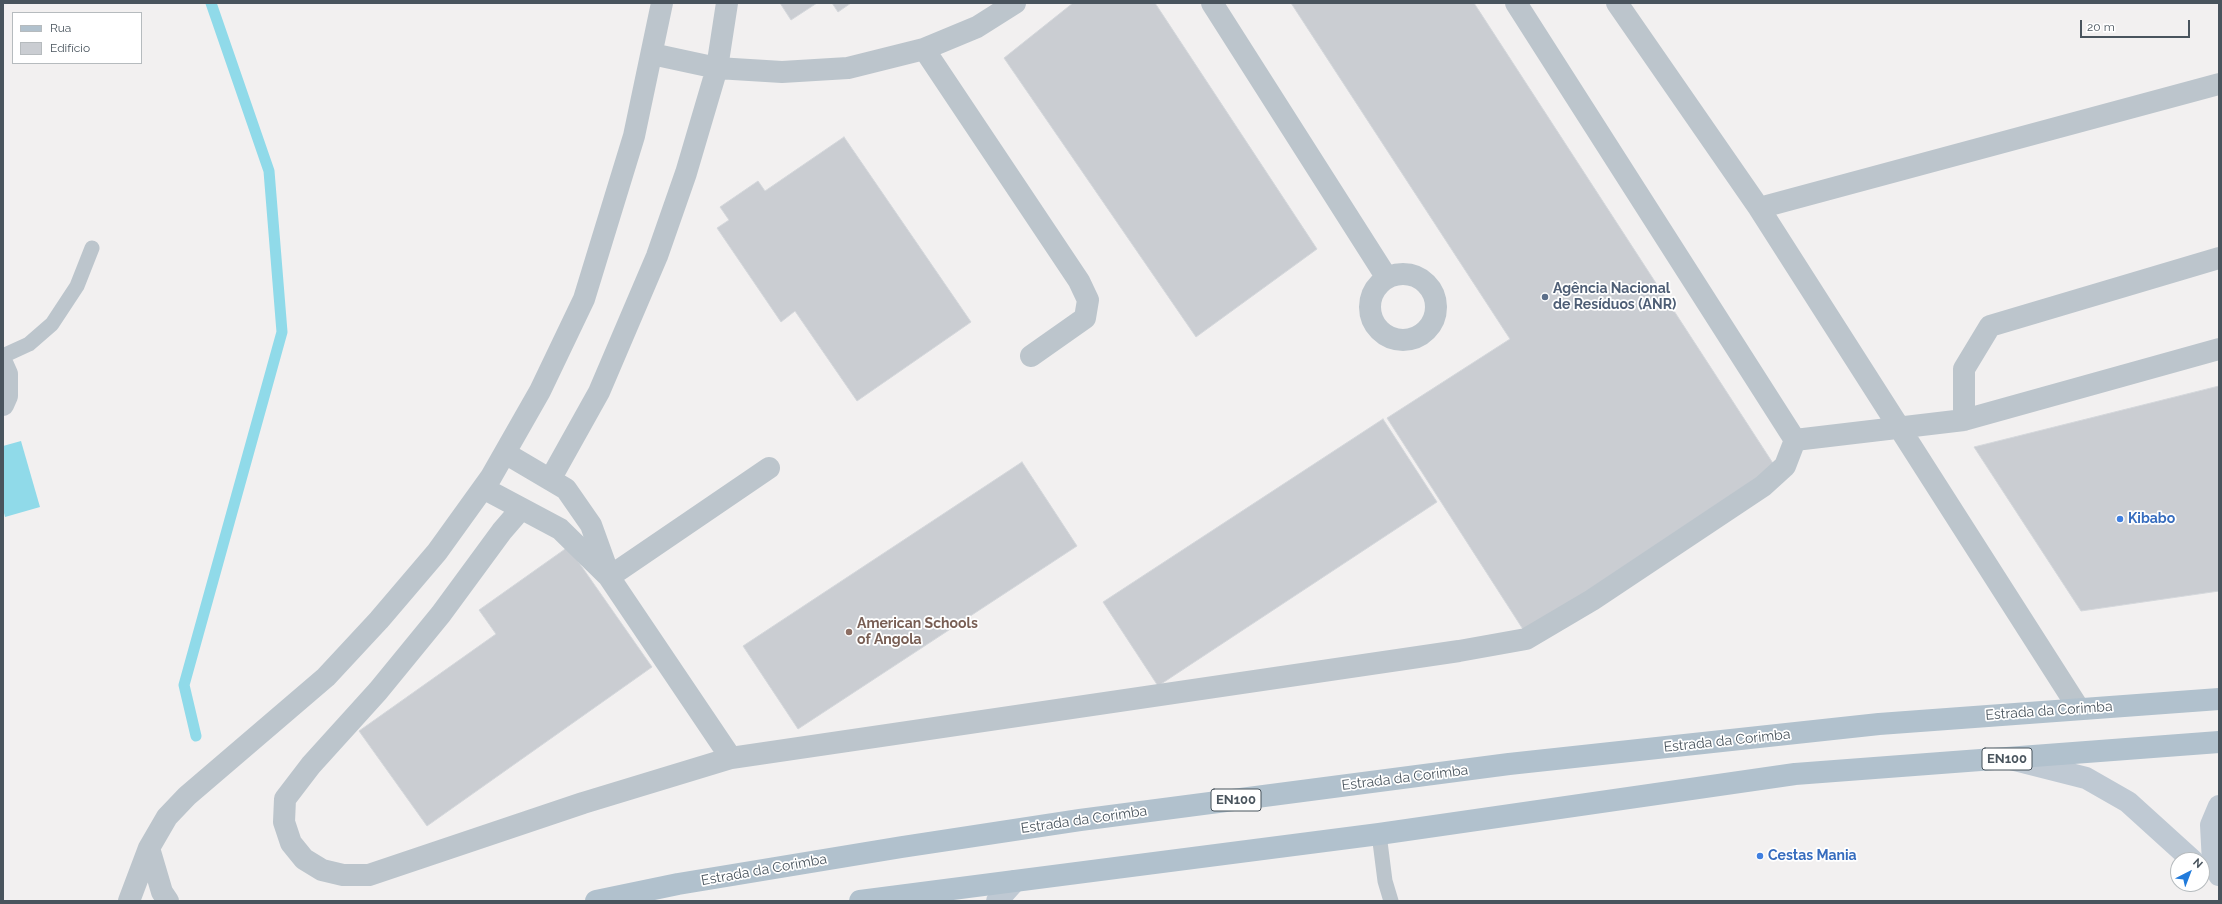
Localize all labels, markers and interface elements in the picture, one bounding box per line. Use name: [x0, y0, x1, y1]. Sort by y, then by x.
legend: [12, 12, 142, 64]
scale bar: [2082, 12, 2192, 38]
text: 20 m: [2087, 20, 2115, 34]
text: Rua: [50, 21, 71, 35]
text: Edifício: [50, 41, 90, 55]
place label: Agência Nacional de Resíduos (ANR): [1553, 281, 1676, 314]
marker: Agência Nacional de Resíduos (ANR): [1540, 292, 1550, 302]
place label: Kibabo: [2128, 511, 2175, 527]
marker: Kibabo: [2115, 514, 2125, 524]
place label: American Schools of Angola: [857, 616, 978, 648]
marker: American Schools of Angola: [844, 627, 854, 637]
street label: Estrada da Corimba: [1985, 698, 2113, 724]
street label: Estrada da Corimba: [1663, 726, 1791, 756]
road number: EN100: [1982, 748, 2032, 770]
street label: Estrada da Corimba: [1341, 762, 1469, 794]
road number: EN100: [1211, 789, 1261, 811]
street label: Estrada da Corimba: [1020, 803, 1148, 837]
place label: Cestas Mania: [1768, 848, 1857, 864]
street label: Estrada da Corimba: [700, 851, 828, 889]
marker: Cestas Mania: [1755, 851, 1765, 861]
north arrow: [2170, 852, 2210, 892]
text: N: [2190, 856, 2205, 871]

